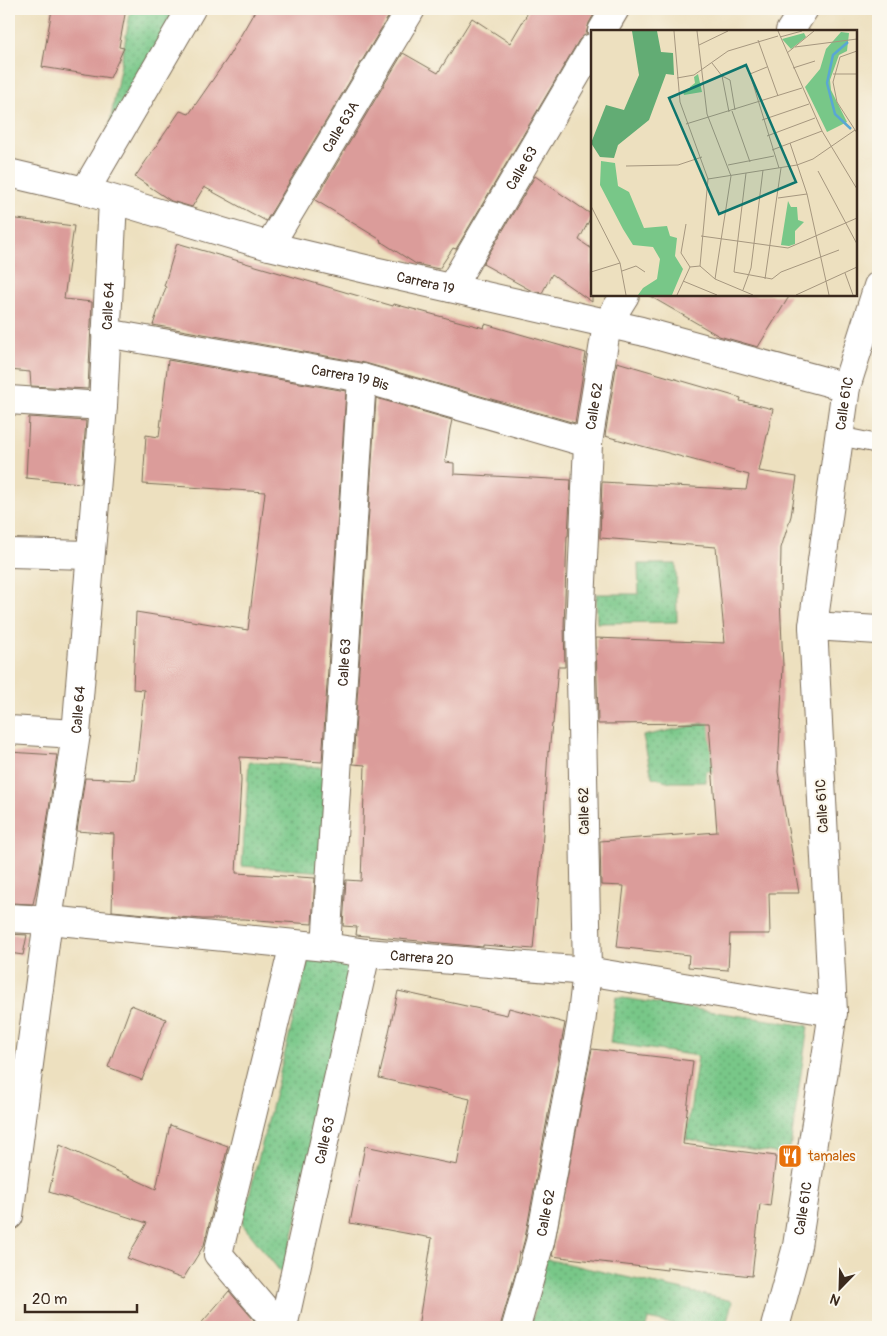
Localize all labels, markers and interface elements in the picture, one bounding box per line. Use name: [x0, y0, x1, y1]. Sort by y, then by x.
inset map: [591, 30, 857, 296]
street label: Calle 63A: [319, 98, 362, 156]
street label: Calle 63: [502, 143, 541, 193]
street label: Carrera 19: [395, 268, 456, 297]
street label: Calle 64: [98, 281, 118, 330]
street label: Carrera 19 Bis: [310, 361, 391, 394]
street label: Calle 61C: [832, 374, 857, 431]
street label: Calle 62: [582, 381, 606, 431]
street label: Calle 63: [334, 638, 354, 687]
street label: Calle 64: [68, 685, 88, 734]
street label: Calle 61C: [812, 778, 832, 833]
street label: Calle 62: [575, 787, 593, 835]
street label: Carrera 20: [390, 947, 454, 969]
street label: Calle 63: [311, 1115, 338, 1166]
restaurant icon: tamales: [777, 1143, 803, 1169]
place label: tamales: [807, 1148, 856, 1165]
street label: Calle 61C: [790, 1180, 815, 1236]
street label: Calle 62: [533, 1188, 558, 1238]
north arrow: [814, 1264, 864, 1314]
scale bar: [25, 1281, 138, 1313]
text: 20 m: [32, 1290, 67, 1309]
text: N: [827, 1290, 843, 1309]

